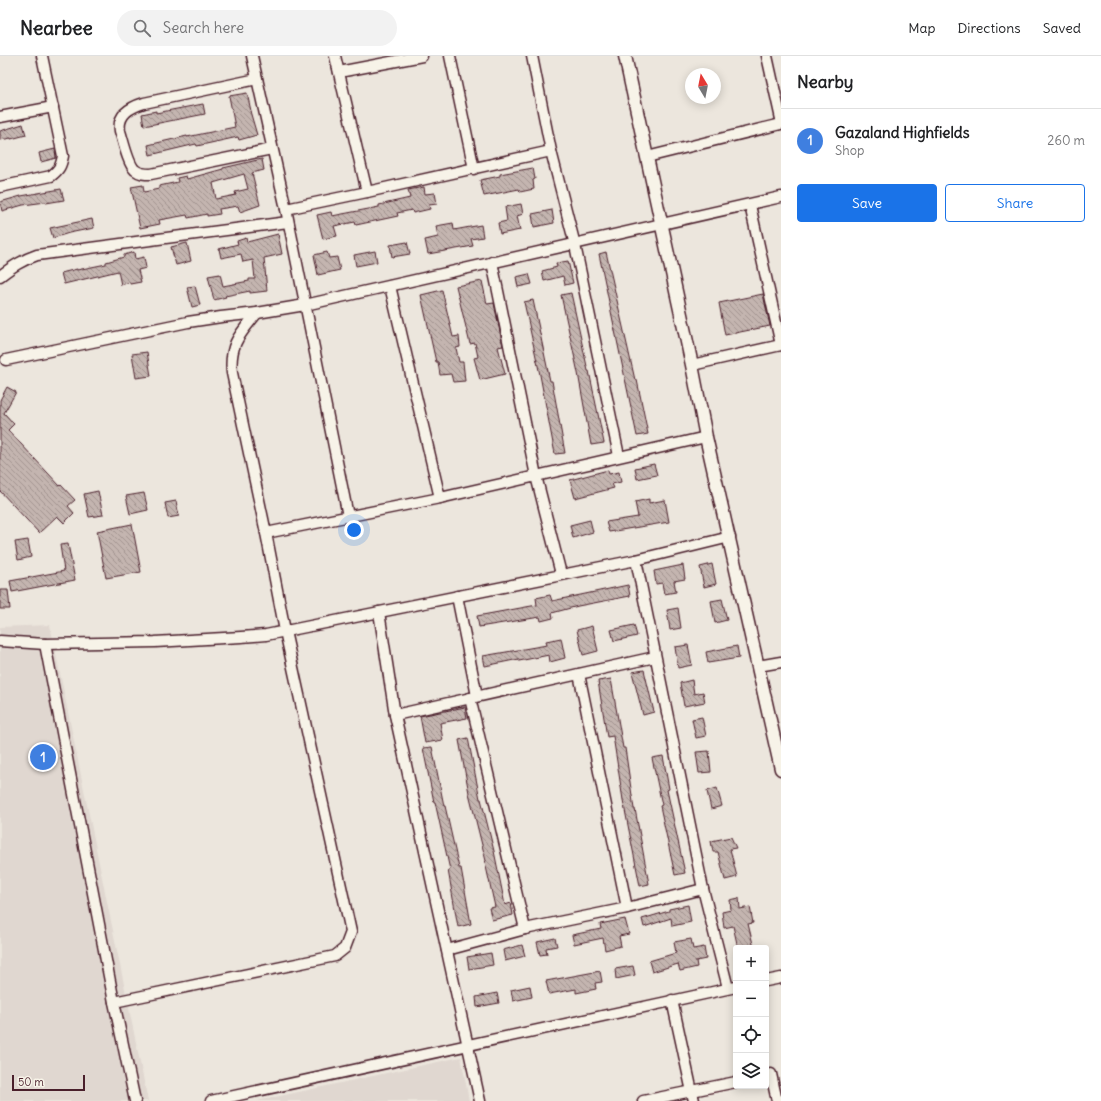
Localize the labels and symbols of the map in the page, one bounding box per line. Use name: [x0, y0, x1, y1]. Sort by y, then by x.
north arrow: [685, 68, 721, 104]
your location: [344, 520, 364, 540]
pin: 1: [30, 742, 56, 772]
scale bar: [12, 1073, 85, 1092]

